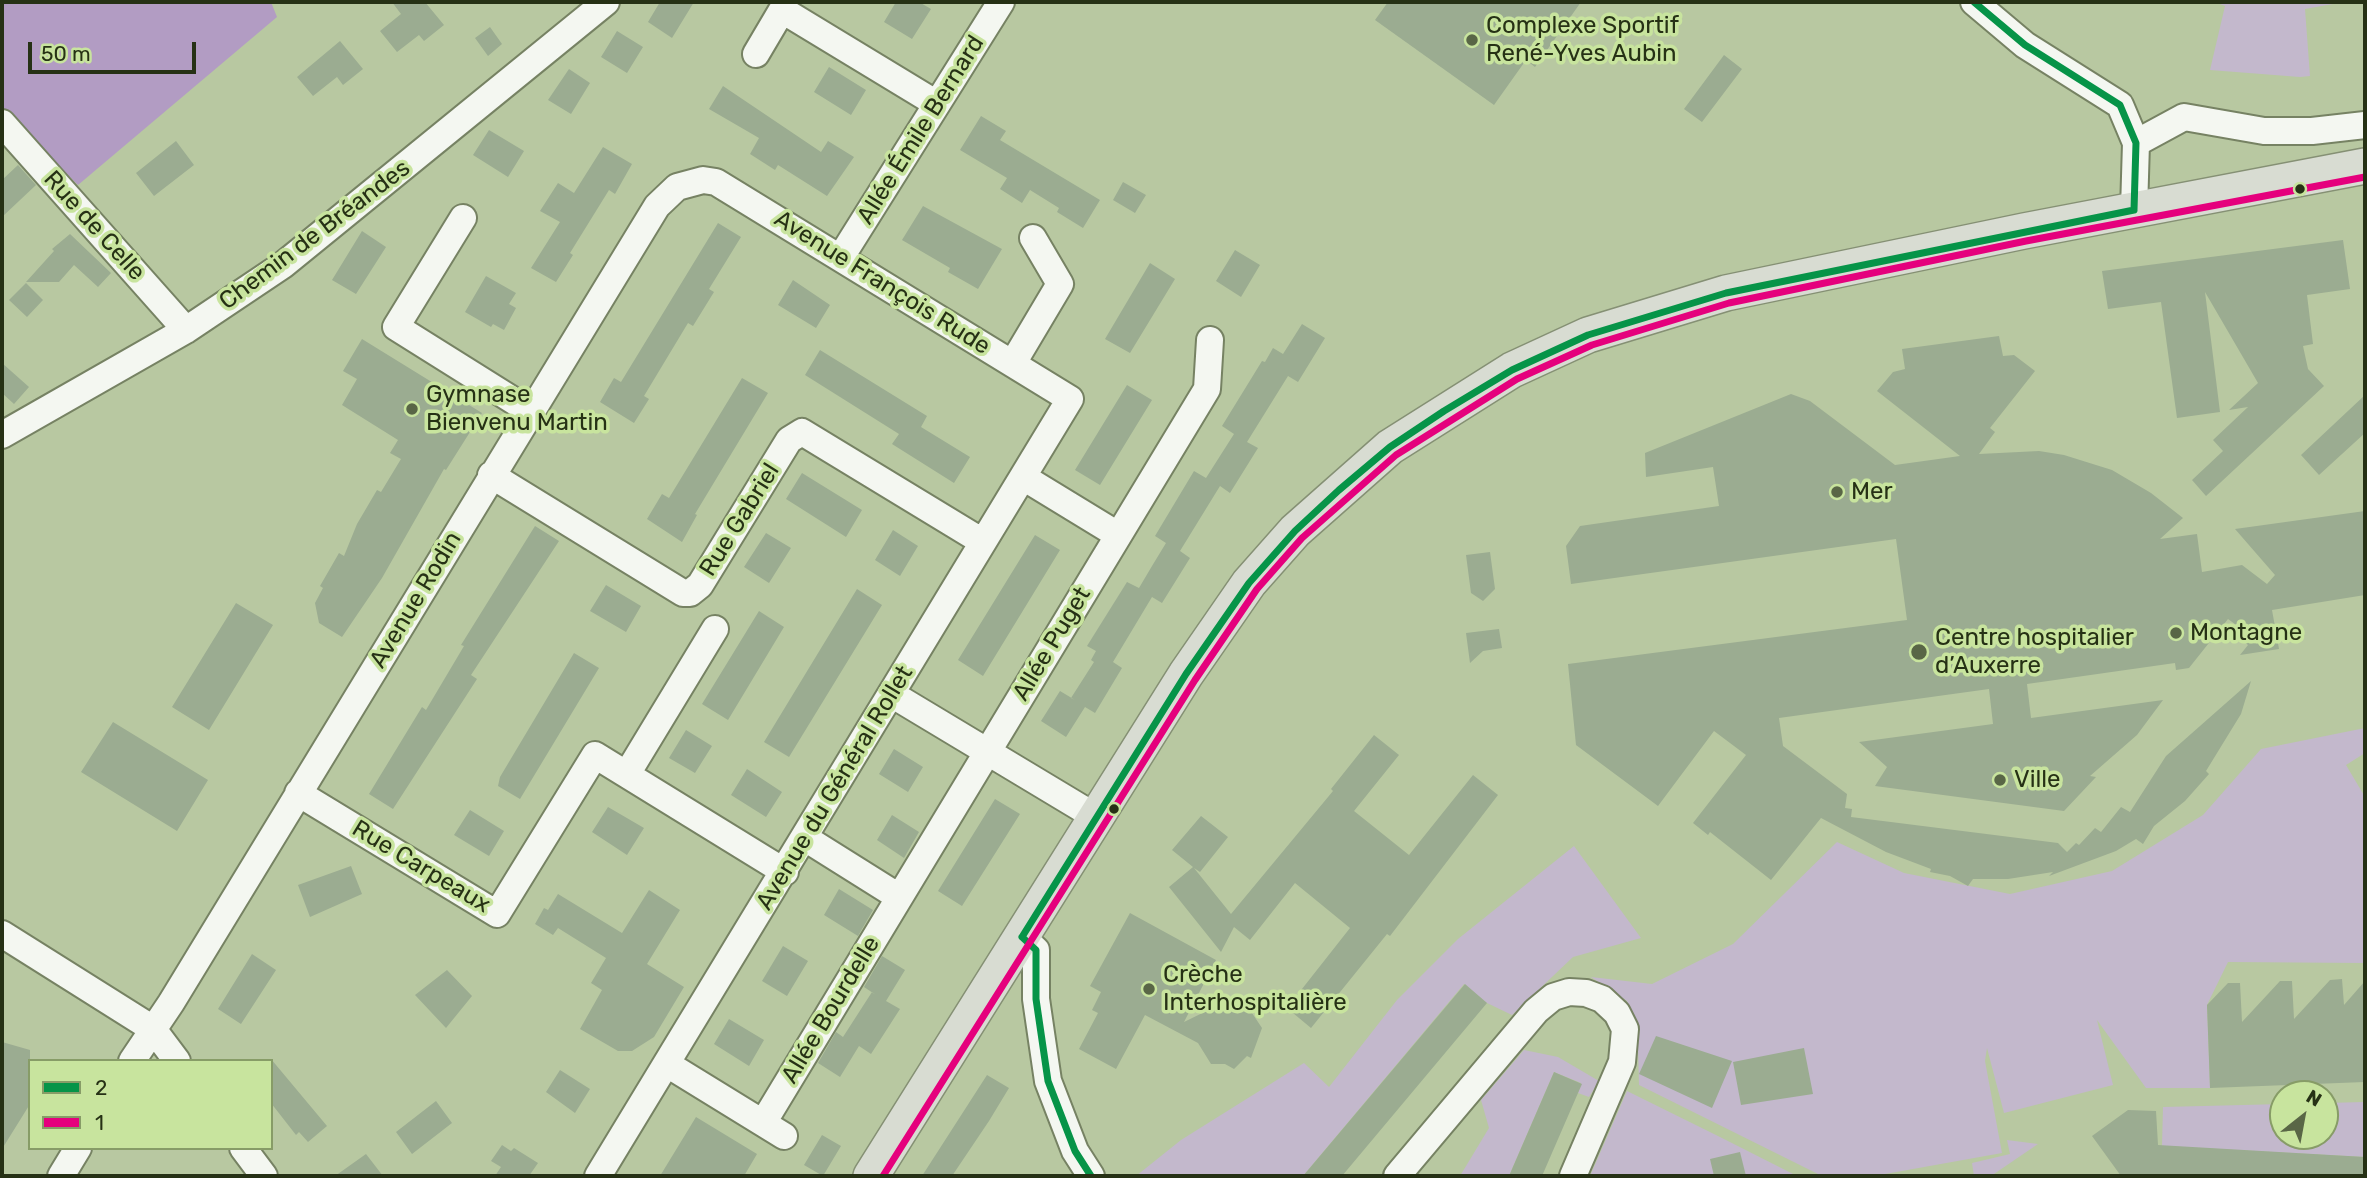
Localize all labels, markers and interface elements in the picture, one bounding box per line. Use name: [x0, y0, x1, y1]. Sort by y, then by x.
place label: Complexe Sportif René-Yves Aubin: [1486, 12, 1679, 68]
scale bar: [32, 28, 200, 72]
street label: Allée Émile Bernard: [851, 30, 991, 230]
marker: Complexe Sportif René-Yves Aubin: [1464, 32, 1480, 48]
text: 50 m: [41, 41, 91, 66]
street label: Chemin de Bréandes: [214, 154, 416, 316]
street label: Rue de Celle: [37, 165, 151, 287]
unlabelled marker: [2293, 182, 2307, 196]
street label: Avenue François Rude: [769, 205, 995, 361]
place label: Gymnase Bienvenu Martin: [426, 381, 608, 437]
marker: Gymnase Bienvenu Martin: [404, 401, 420, 417]
street label: Rue Gabriel: [694, 458, 786, 582]
place label: Mer: [1851, 478, 1893, 506]
marker: Mer: [1829, 484, 1845, 500]
street label: Avenue Rodin: [364, 527, 468, 673]
street label: Allée Puget: [1007, 582, 1097, 706]
place label: Montagne: [2190, 619, 2302, 647]
place label: Centre hospitalier d’Auxerre: [1935, 624, 2134, 680]
marker: Montagne: [2168, 625, 2184, 641]
marker: Centre hospitalier d’Auxerre: [1909, 642, 1929, 662]
street label: Avenue du Général Rollet: [751, 661, 919, 915]
place label: Ville: [2014, 766, 2061, 794]
marker: Ville: [1992, 772, 2008, 788]
unlabelled marker: [1107, 802, 1121, 816]
street label: Rue Carpeaux: [347, 814, 495, 920]
street label: Allée Bourdelle: [776, 931, 886, 1089]
place label: Crèche Interhospitalière: [1163, 961, 1347, 1017]
marker: Crèche Interhospitalière: [1141, 981, 1157, 997]
legend: [28, 1059, 273, 1150]
text: 2: [95, 1075, 107, 1100]
north arrow: [2269, 1080, 2339, 1150]
text: N: [2302, 1085, 2326, 1112]
text: 1: [95, 1110, 104, 1135]

